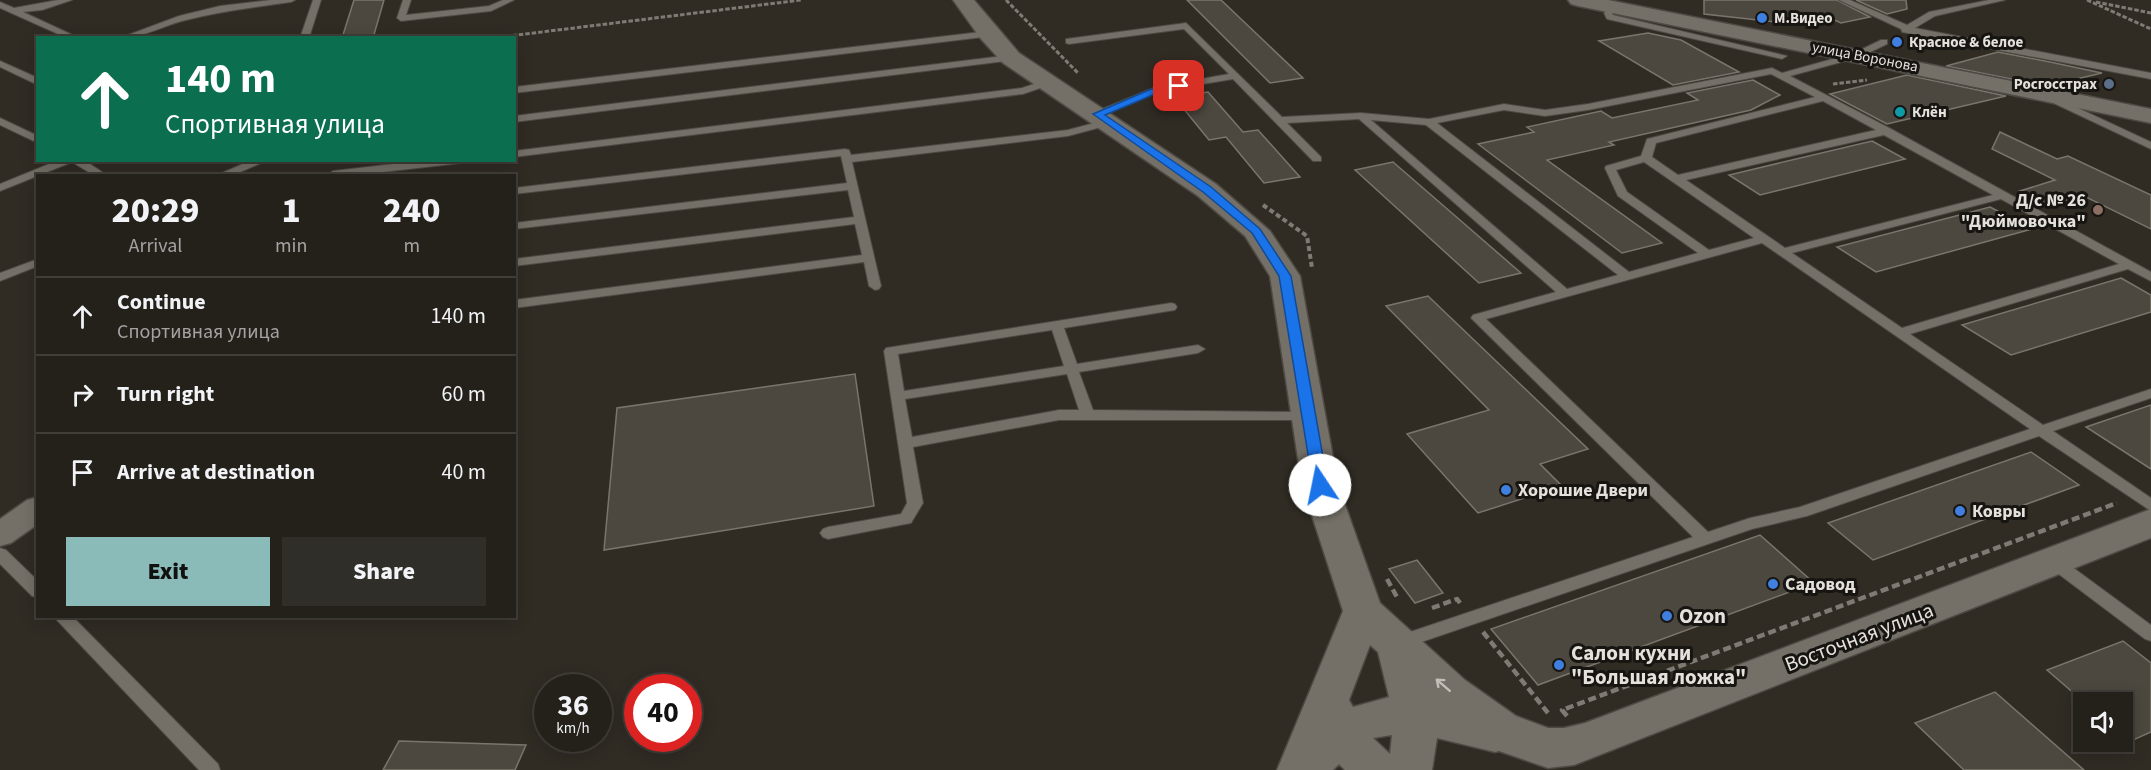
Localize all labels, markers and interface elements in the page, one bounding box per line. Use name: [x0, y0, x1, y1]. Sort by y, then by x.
place label: М.Видео: [1774, 8, 1833, 29]
marker: М.Видео: [1755, 11, 1769, 25]
place label: Красное & белое: [1909, 32, 2023, 53]
marker: Красное & белое: [1890, 35, 1904, 49]
street label: улица Воронова: [1810, 36, 1920, 78]
text: 140 m: [165, 49, 276, 109]
icon: ahead: [66, 60, 144, 138]
pin: [1153, 60, 1204, 111]
icon: arrive: [1162, 69, 1195, 102]
place label: Росгосстрах: [2014, 74, 2097, 95]
marker: Росгосстрах: [2102, 77, 2116, 91]
place label: Клён: [1912, 102, 1947, 123]
text: Спортивная улица: [165, 105, 385, 144]
marker: Клён: [1893, 105, 1907, 119]
text: 20:29: [111, 185, 200, 236]
text: 1: [282, 185, 301, 236]
text: 240: [383, 185, 441, 236]
place label: Д/с № 26 "Дюймовочка": [1961, 188, 2086, 234]
marker: Д/с № 26 "Дюймовочка": [2091, 203, 2105, 217]
text: Arrival: [129, 232, 182, 260]
text: min: [275, 232, 307, 260]
text: m: [403, 232, 420, 260]
text: Continue: [117, 286, 206, 318]
icon: ahead: [66, 300, 99, 333]
text: 140 m: [431, 300, 486, 332]
text: Спортивная улица: [117, 318, 280, 346]
icon: right: [66, 378, 99, 411]
text: Turn right: [117, 378, 214, 410]
text: 60 m: [441, 378, 486, 410]
position arrow: [1288, 453, 1352, 517]
icon: arrive: [66, 456, 99, 489]
text: Arrive at destination: [117, 456, 315, 488]
text: 40 m: [441, 456, 486, 488]
place label: Хорошие Двери: [1518, 478, 1648, 503]
marker: Хорошие Двери: [1499, 483, 1513, 497]
place label: Ковры: [1972, 499, 2026, 524]
marker: Ковры: [1953, 504, 1967, 518]
button: Exit: [66, 537, 270, 606]
button: Share: [282, 537, 486, 606]
place label: Садовод: [1785, 572, 1856, 597]
marker: Садовод: [1766, 577, 1780, 591]
street label: Восточная улица: [1780, 595, 1938, 679]
place label: Ozon: [1679, 601, 1726, 631]
marker: Ozon: [1660, 609, 1674, 623]
place label: Салон кухни "Большая ложка": [1571, 638, 1746, 692]
marker: Салон кухни "Большая ложка": [1552, 658, 1566, 672]
speed limit sign: 40: [624, 674, 702, 752]
one-way arrow: [1435, 679, 1451, 692]
text: 36: [557, 684, 589, 727]
map controls: [2073, 692, 2133, 752]
button: sound: [2073, 692, 2133, 752]
text: km/h: [556, 718, 590, 739]

